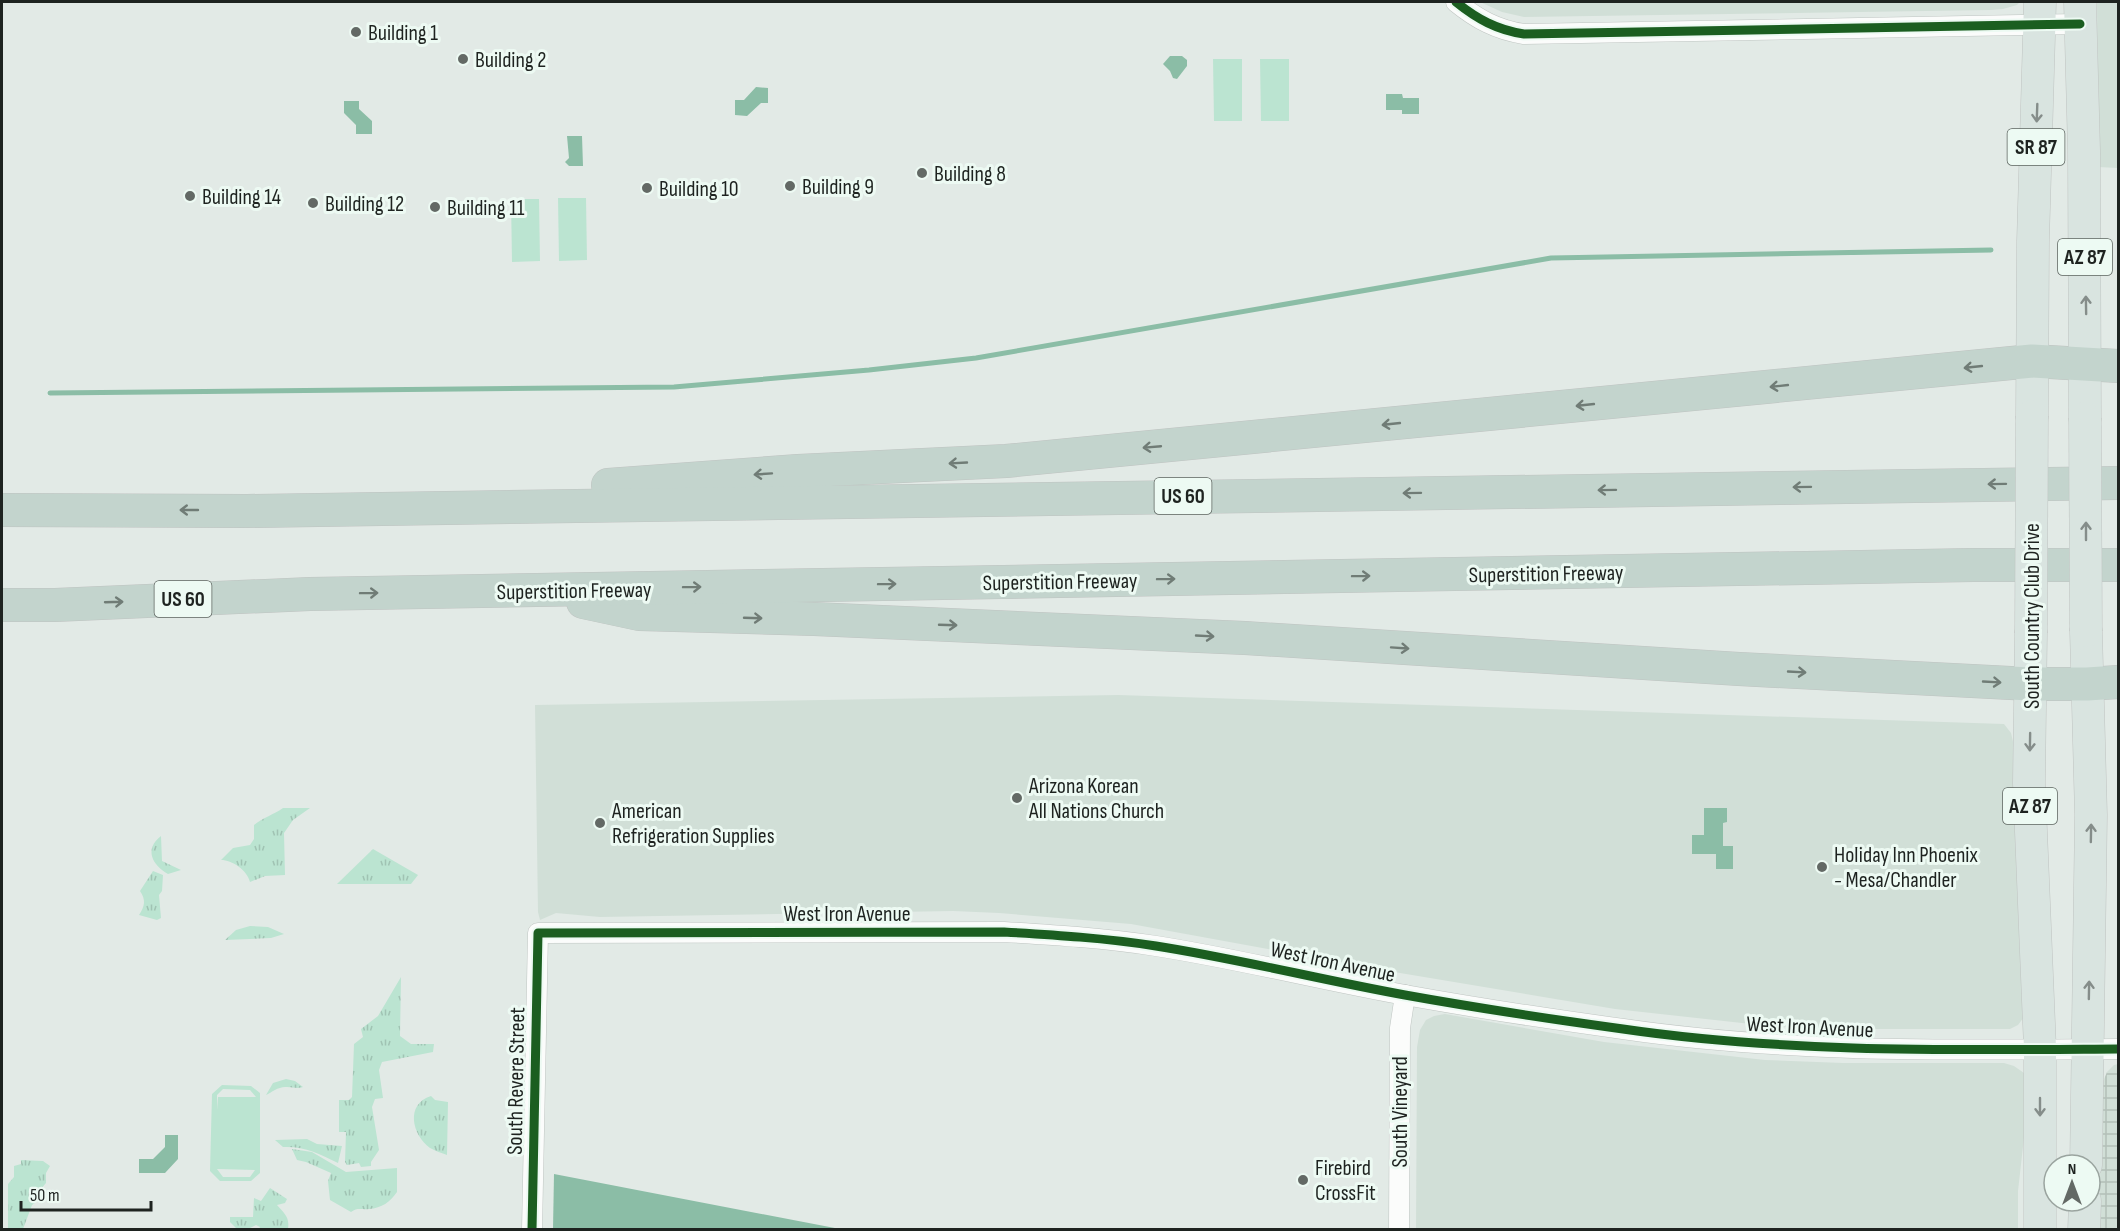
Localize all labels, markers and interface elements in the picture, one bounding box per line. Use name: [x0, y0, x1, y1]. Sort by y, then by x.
place label: Building 1: [368, 20, 438, 47]
marker: Building 1: [349, 25, 363, 39]
place label: Building 2: [475, 47, 546, 74]
marker: Building 2: [456, 52, 470, 66]
one-way arrow: [2031, 102, 2042, 122]
road number: SR 87: [2008, 129, 2064, 165]
place label: Building 8: [934, 161, 1006, 188]
marker: Building 8: [915, 166, 929, 180]
place label: Building 9: [802, 174, 874, 201]
place label: Building 10: [659, 176, 739, 203]
marker: Building 9: [783, 179, 797, 193]
marker: Building 10: [640, 181, 654, 195]
place label: Building 14: [202, 184, 281, 211]
marker: Building 14: [183, 189, 197, 203]
place label: Building 12: [325, 191, 404, 218]
place label: Building 11: [447, 195, 525, 222]
marker: Building 12: [306, 196, 320, 210]
marker: Building 11: [428, 200, 442, 214]
road number: AZ 87: [2058, 239, 2112, 275]
one-way arrow: [2080, 296, 2092, 316]
one-way arrow: [1964, 362, 1984, 373]
one-way arrow: [1770, 381, 1790, 392]
one-way arrow: [1576, 400, 1596, 411]
one-way arrow: [1382, 419, 1402, 430]
one-way arrow: [1143, 442, 1162, 453]
one-way arrow: [948, 458, 968, 469]
one-way arrow: [754, 468, 773, 479]
road number: US 60: [1154, 478, 1212, 514]
one-way arrow: [1988, 478, 2008, 490]
one-way arrow: [1793, 481, 1813, 493]
one-way arrow: [1598, 484, 1618, 496]
one-way arrow: [1403, 487, 1423, 499]
one-way arrow: [179, 504, 199, 516]
one-way arrow: [2080, 521, 2092, 541]
street label: South Country Club Drive: [2019, 523, 2046, 709]
street label: Superstition Freeway: [1468, 560, 1624, 589]
street label: Superstition Freeway: [982, 568, 1138, 597]
one-way arrow: [1351, 570, 1371, 582]
one-way arrow: [1156, 573, 1176, 585]
street label: Superstition Freeway: [496, 577, 652, 606]
one-way arrow: [877, 578, 897, 590]
road number: US 60: [154, 581, 212, 617]
one-way arrow: [682, 582, 702, 593]
one-way arrow: [358, 587, 378, 599]
one-way arrow: [103, 597, 123, 608]
one-way arrow: [742, 612, 762, 623]
one-way arrow: [937, 619, 957, 630]
one-way arrow: [1195, 630, 1215, 641]
one-way arrow: [1390, 642, 1410, 653]
one-way arrow: [1787, 667, 1807, 678]
one-way arrow: [1981, 676, 2001, 687]
one-way arrow: [2024, 732, 2036, 752]
place label: Arizona Korean All Nations Church: [1028, 773, 1164, 825]
road number: AZ 87: [2003, 788, 2057, 824]
marker: Arizona Korean All Nations Church: [1010, 791, 1024, 805]
place label: American Refrigeration Supplies: [611, 798, 775, 850]
marker: American Refrigeration Supplies: [593, 816, 607, 830]
one-way arrow: [2085, 824, 2096, 844]
place label: Holiday Inn Phoenix - Mesa/Chandler: [1834, 842, 1978, 894]
marker: Holiday Inn Phoenix - Mesa/Chandler: [1815, 860, 1829, 874]
street label: West Iron Avenue: [783, 901, 911, 928]
street label: West Iron Avenue: [1268, 936, 1398, 989]
one-way arrow: [2083, 981, 2095, 1001]
street label: South Revere Street: [502, 1007, 531, 1155]
street label: West Iron Avenue: [1746, 1011, 1874, 1044]
street label: South Vineyard: [1387, 1056, 1414, 1168]
one-way arrow: [2034, 1096, 2046, 1116]
north arrow: [2042, 1153, 2102, 1213]
place label: Firebird CrossFit: [1315, 1155, 1376, 1207]
text: N: [2068, 1160, 2076, 1179]
marker: Firebird CrossFit: [1296, 1173, 1310, 1187]
scale bar: [21, 1174, 152, 1212]
text: 50 m: [30, 1185, 60, 1206]

